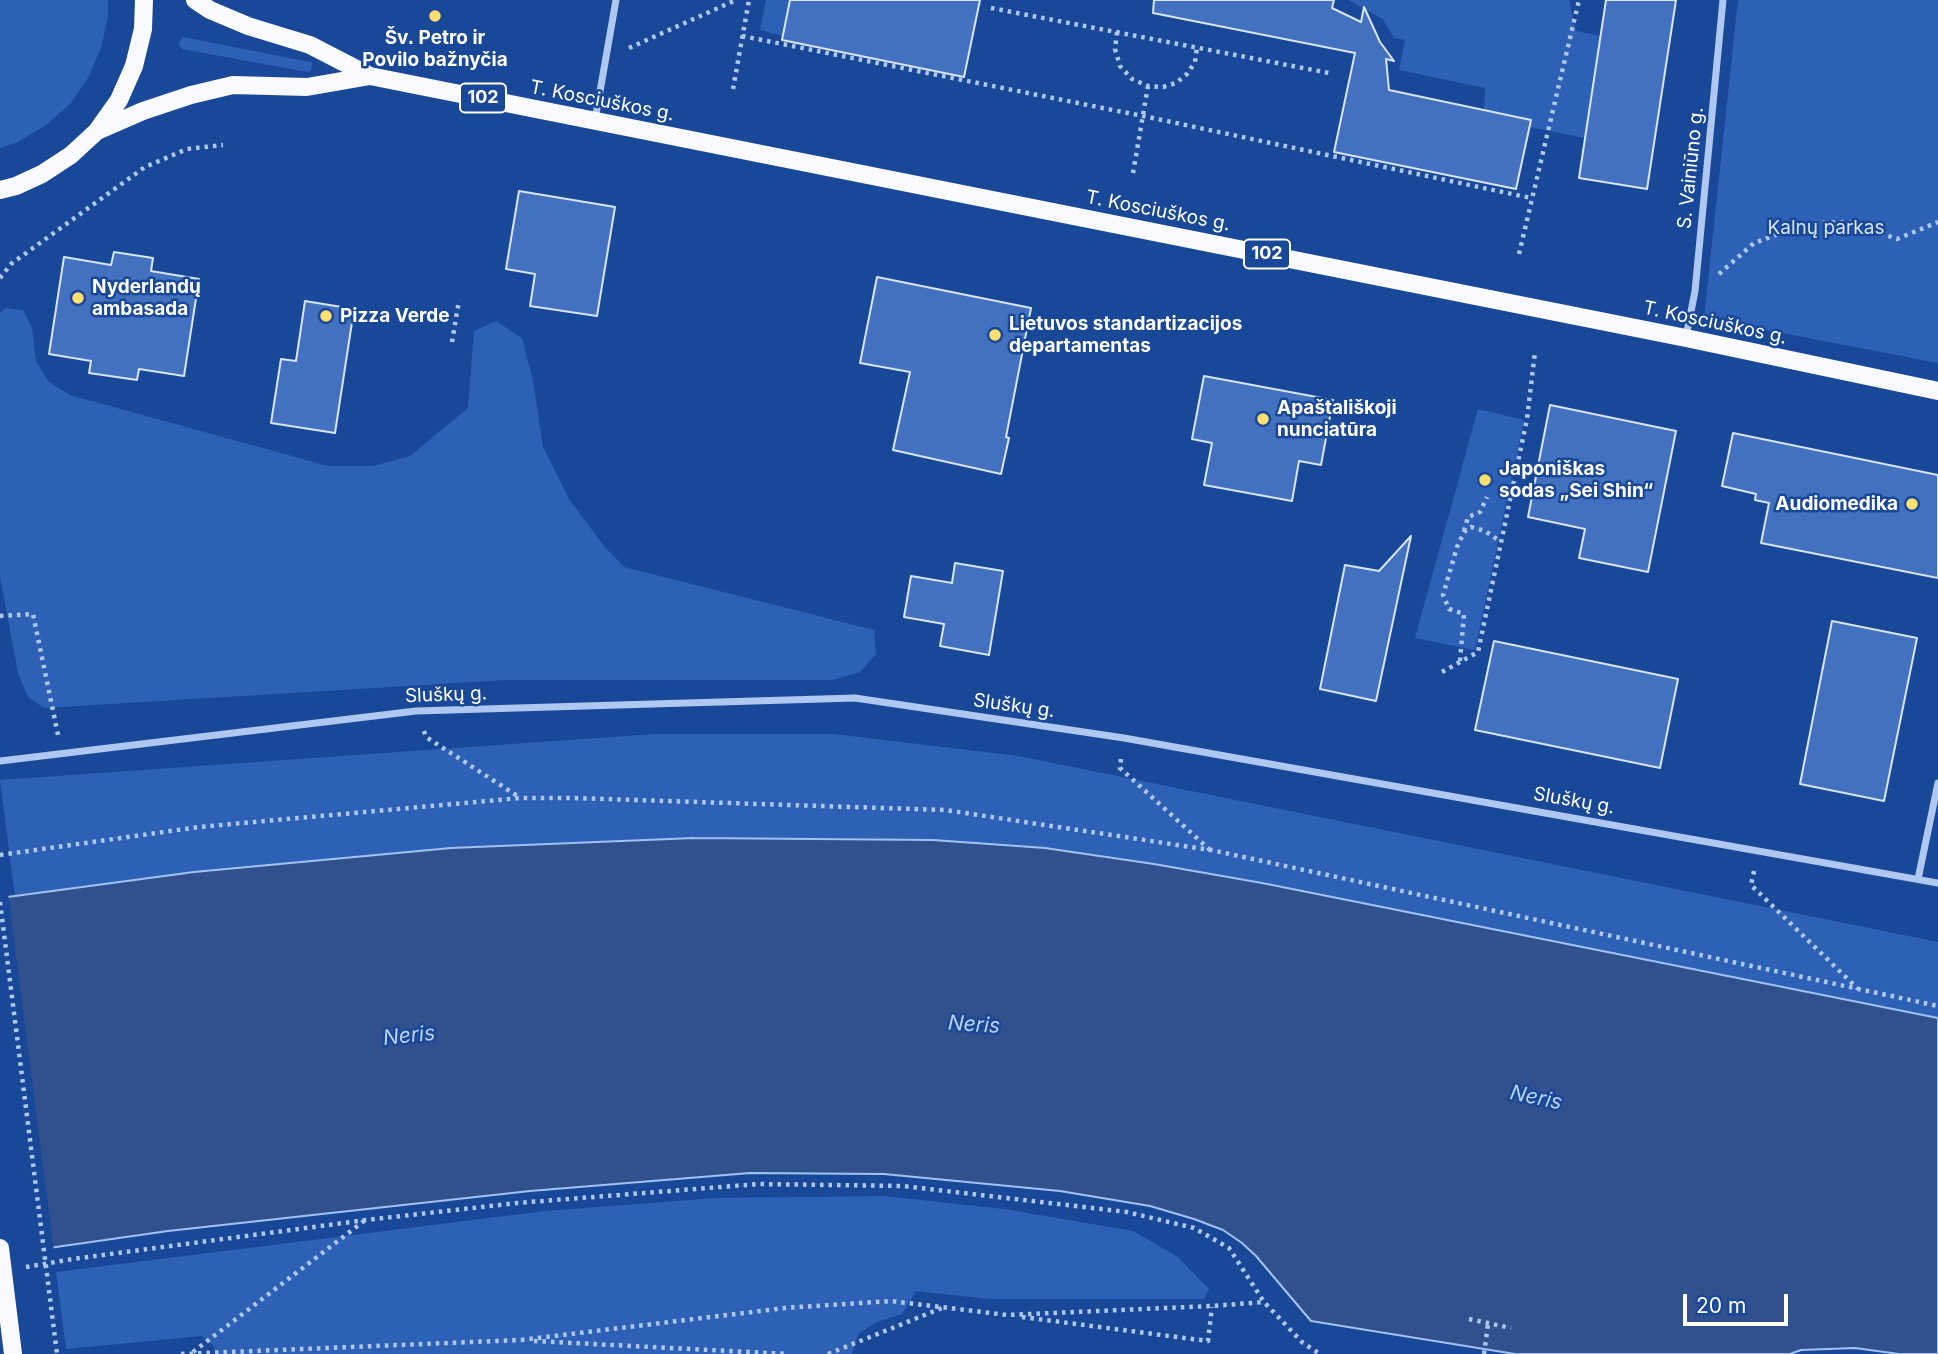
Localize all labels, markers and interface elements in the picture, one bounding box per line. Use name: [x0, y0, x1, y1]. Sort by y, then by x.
marker: Šv. Petro ir Povilo bažnyčia: [427, 8, 443, 24]
place label: Šv. Petro ir Povilo bažnyčia: [362, 27, 508, 71]
street label: T. Kosciuškos g.: [528, 76, 676, 126]
road number: 102: [460, 84, 506, 113]
street label: S. Vainiūno g.: [1673, 106, 1709, 230]
street label: T. Kosciuškos g.: [1084, 186, 1232, 236]
park label: Kalnų parkas: [1768, 217, 1884, 239]
road number: 102: [1244, 240, 1290, 268]
place label: Nyderlandų ambasada: [92, 276, 201, 320]
marker: Nyderlandų ambasada: [70, 290, 86, 306]
street label: T. Kosciuškos g.: [1641, 297, 1789, 349]
place label: Pizza Verde: [340, 305, 450, 327]
marker: Pizza Verde: [318, 308, 334, 324]
place label: Lietuvos standartizacijos departamentas: [1009, 313, 1242, 357]
marker: Lietuvos standartizacijos departamentas: [987, 327, 1003, 343]
place label: Apaštališkoji nunciatūra: [1277, 397, 1397, 441]
marker: Apaštališkoji nunciatūra: [1255, 411, 1271, 427]
place label: Japoniškas sodas „Sei Shin“: [1499, 458, 1653, 502]
marker: Japoniškas sodas „Sei Shin“: [1477, 472, 1493, 488]
place label: Audiomedika: [1775, 493, 1898, 515]
marker: Audiomedika: [1904, 496, 1920, 512]
street label: Sluškų g.: [405, 682, 487, 708]
street label: Sluškų g.: [972, 689, 1056, 723]
street label: Sluškų g.: [1532, 783, 1616, 819]
water label: Neris: [947, 1011, 1001, 1039]
water label: Neris: [382, 1021, 436, 1051]
water label: Neris: [1508, 1080, 1564, 1116]
scale bar: [1686, 1280, 1791, 1324]
text: 20 m: [1696, 1293, 1746, 1318]

